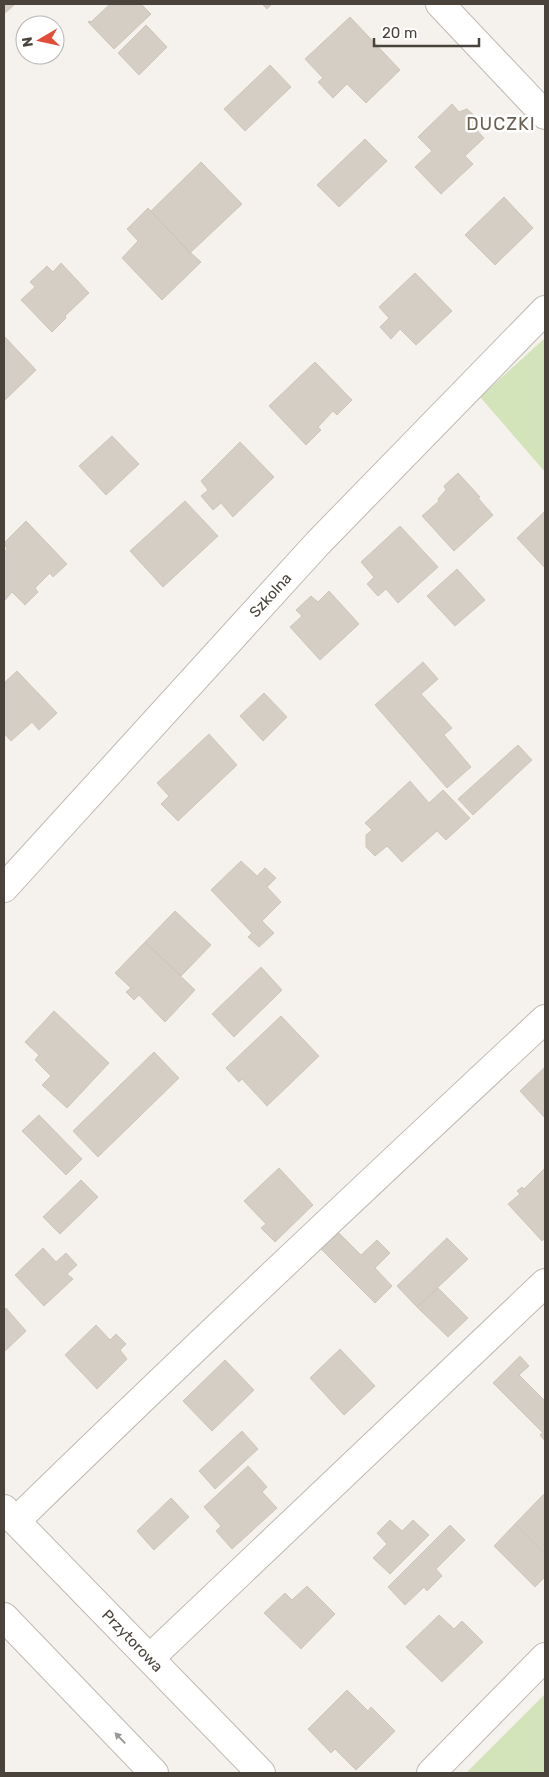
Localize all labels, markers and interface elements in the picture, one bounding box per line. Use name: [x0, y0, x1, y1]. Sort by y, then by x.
north arrow: [15, 15, 65, 65]
scale bar: [374, 15, 479, 47]
text: 20 m: [382, 24, 417, 42]
text: N: [18, 36, 37, 48]
district label: DUCZKI: [466, 113, 536, 135]
street label: Szkolna: [246, 569, 295, 621]
street label: Przytorowa: [98, 1606, 167, 1676]
one-way arrow: [114, 1733, 126, 1745]

